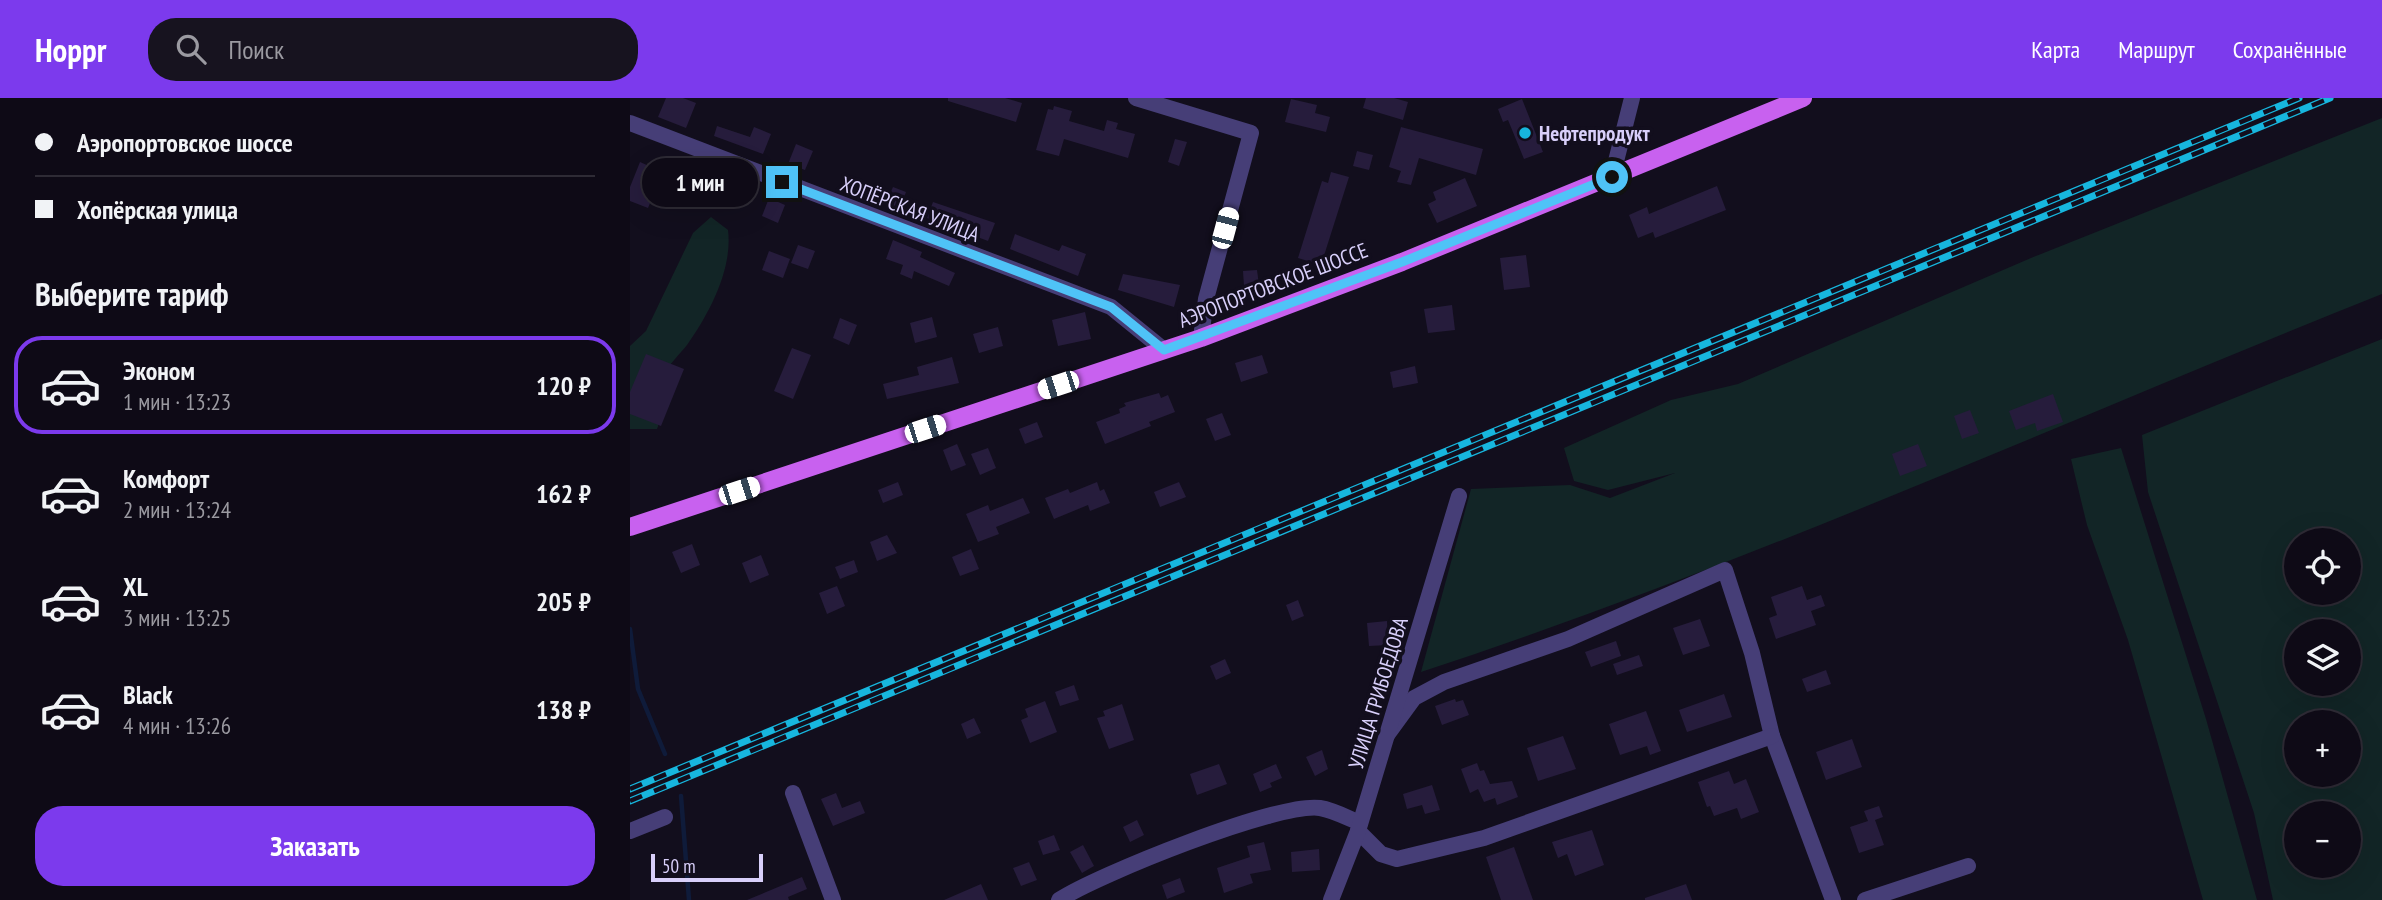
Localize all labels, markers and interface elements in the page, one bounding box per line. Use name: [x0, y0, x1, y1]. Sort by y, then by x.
search box: [148, 18, 638, 81]
text: Hoppr: [35, 28, 106, 71]
icon: search: [172, 30, 210, 68]
text: Поиск: [228, 33, 284, 66]
text: Карта: [2031, 34, 2080, 65]
text: Маршрут: [2118, 34, 2195, 65]
text: Сохранённые: [2233, 34, 2347, 65]
place label: Нефтепродукт: [1539, 120, 1650, 147]
marker: Нефтепродукт: [1517, 125, 1533, 141]
text: Аэропортовское шоссе: [77, 126, 293, 159]
callout: 1 мин: [642, 158, 758, 206]
route start: [1596, 161, 1628, 193]
route end: [766, 166, 798, 198]
text: 1 мин: [675, 168, 725, 197]
street label: ХОПЁРСКАЯ УЛИЦА: [836, 170, 984, 248]
text: Хопёрская улица: [77, 193, 238, 226]
car: [1210, 205, 1241, 251]
street label: АЭРОПОРТОВСКОЕ ШОССЕ: [1174, 236, 1372, 334]
text: Выберите тариф: [35, 273, 229, 315]
icon: car: [39, 354, 102, 417]
text: Эконом: [123, 354, 195, 387]
text: 120 ₽: [536, 369, 591, 402]
car: [1035, 369, 1082, 401]
text: 1 мин · 13:23: [123, 387, 231, 416]
car: [902, 413, 949, 445]
icon: car: [39, 462, 102, 525]
text: Комфорт: [123, 462, 209, 495]
car: [716, 475, 763, 507]
text: 162 ₽: [536, 477, 591, 510]
text: 2 мин · 13:24: [123, 495, 231, 524]
map controls: [2284, 528, 2361, 878]
button: locate: [2284, 528, 2361, 605]
icon: car: [39, 570, 102, 633]
text: XL: [123, 570, 148, 603]
text: 205 ₽: [536, 585, 591, 618]
text: 3 мин · 13:25: [123, 603, 231, 632]
street label: УЛИЦА ГРИБОЕДОВА: [1342, 614, 1414, 772]
button: layers: [2284, 619, 2361, 696]
icon: car: [39, 678, 102, 741]
text: Black: [123, 678, 173, 711]
text: 138 ₽: [536, 693, 591, 726]
button: +: [2284, 710, 2361, 787]
text: 4 мин · 13:26: [123, 711, 231, 740]
button: −: [2284, 801, 2361, 878]
button: Заказать: [35, 806, 595, 886]
scale bar: [651, 851, 763, 883]
text: 50 m: [662, 854, 696, 878]

